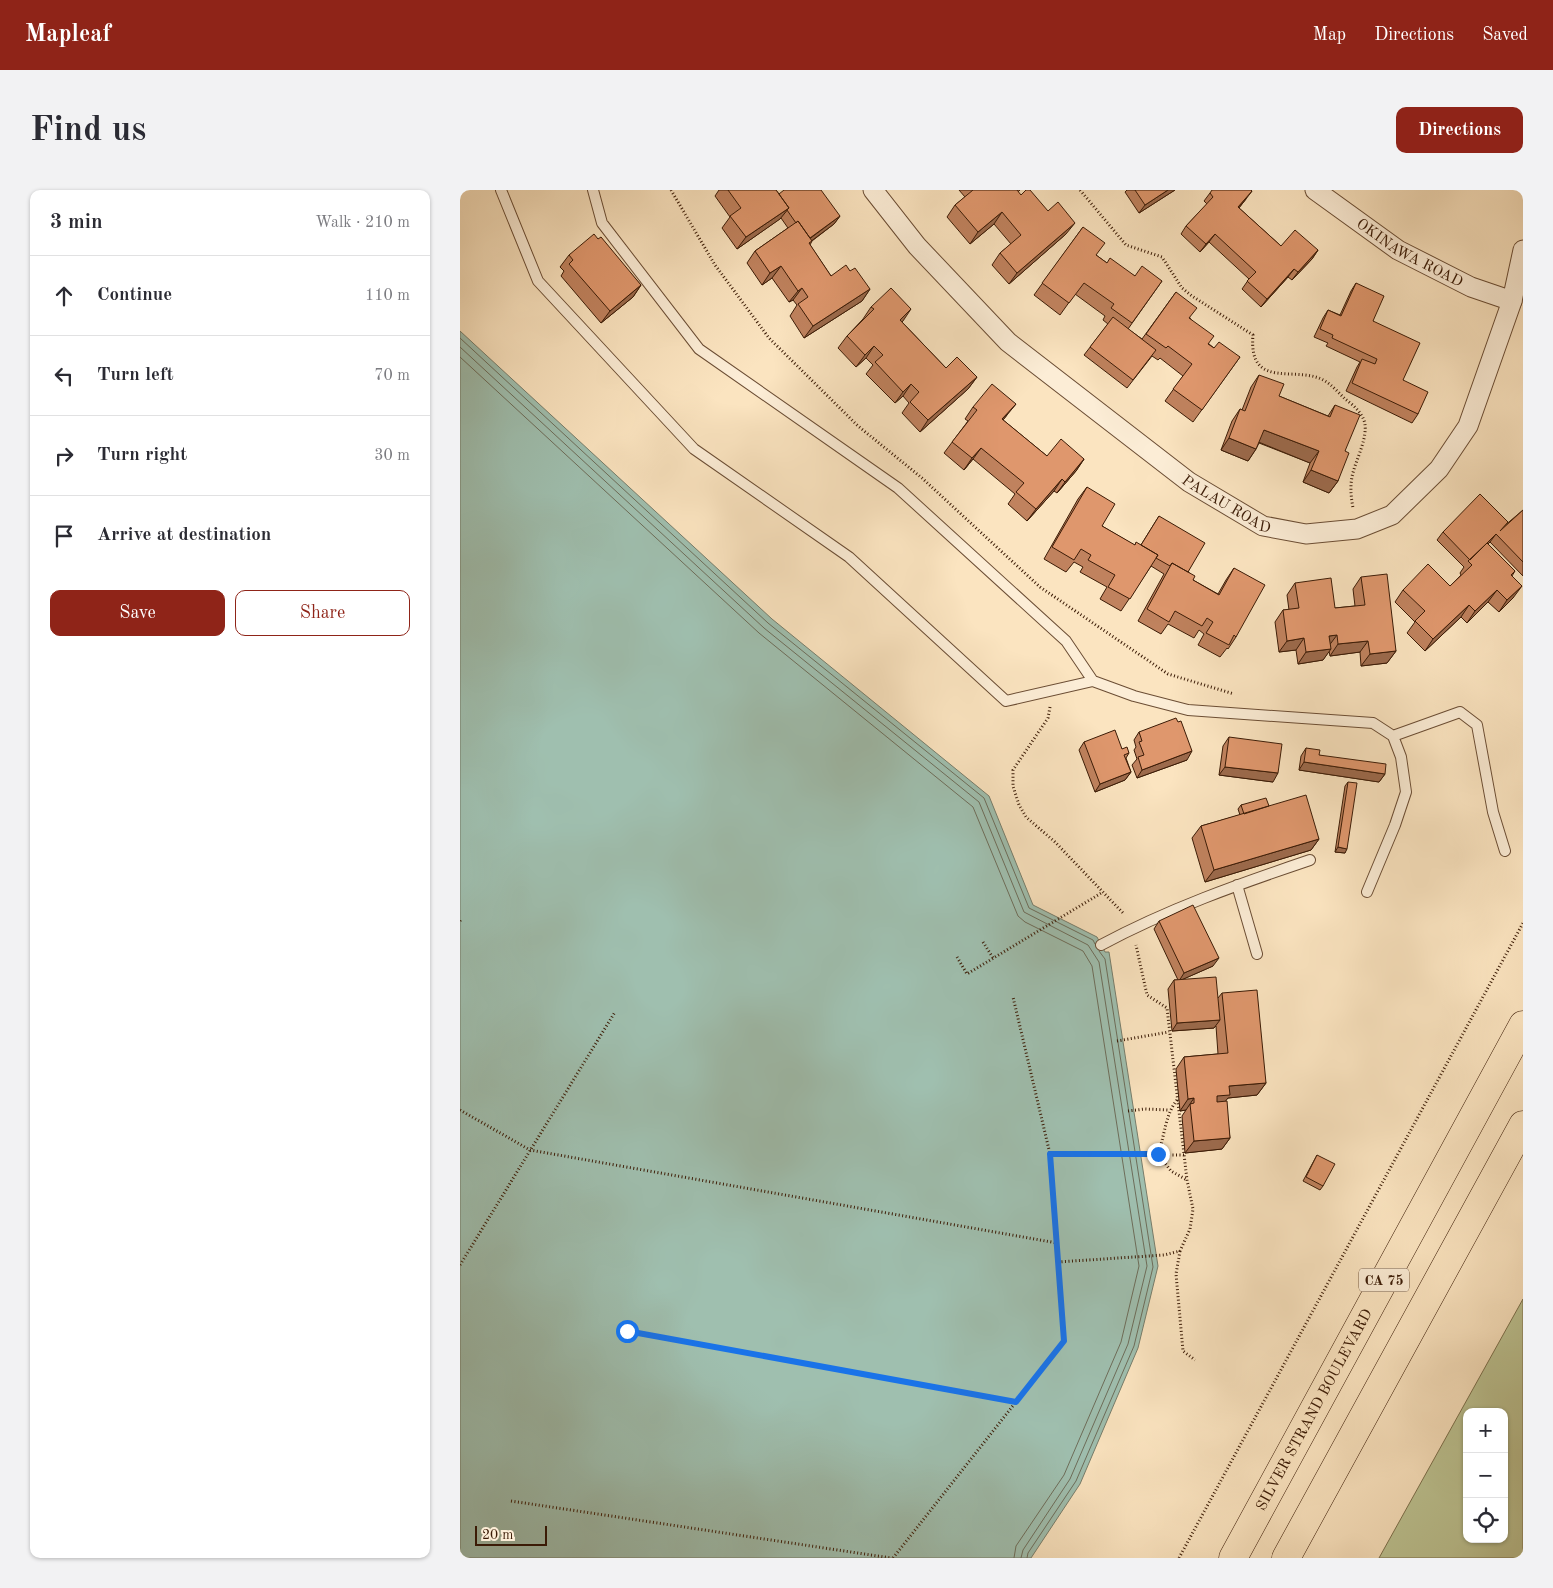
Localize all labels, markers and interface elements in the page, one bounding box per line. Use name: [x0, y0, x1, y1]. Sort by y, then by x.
text: Mapleaf: [25, 23, 111, 47]
text: Map: [1313, 26, 1346, 44]
text: Directions: [1374, 26, 1454, 44]
text: Saved: [1482, 26, 1528, 44]
button: Directions: [1396, 107, 1523, 153]
text: Find us: [30, 113, 146, 148]
text: 3 min: [50, 212, 103, 233]
text: Walk · 210 m: [315, 215, 410, 231]
street label: OKINAWA ROAD: [1353, 216, 1465, 291]
icon: ahead: [50, 282, 78, 310]
text: Continue: [97, 286, 172, 305]
text: 110 m: [365, 288, 410, 304]
icon: left: [50, 362, 78, 390]
text: Turn left: [97, 366, 174, 385]
text: 70 m: [374, 368, 410, 384]
icon: right: [50, 442, 78, 470]
text: Turn right: [97, 446, 187, 465]
text: 30 m: [374, 448, 410, 464]
street label: PALAU ROAD: [1178, 473, 1272, 536]
icon: arrive: [50, 522, 78, 550]
text: Arrive at destination: [97, 526, 271, 545]
button: Save: [50, 590, 225, 636]
button: Share: [235, 590, 410, 636]
route end: [1147, 1143, 1170, 1166]
road number: CA 75: [1359, 1268, 1409, 1292]
street label: SILVER STRAND BOULEVARD: [1254, 1307, 1376, 1514]
route start: [616, 1320, 639, 1343]
map controls: [1463, 1408, 1508, 1543]
button: +: [1463, 1408, 1508, 1453]
button: −: [1463, 1453, 1508, 1498]
button: locate: [1463, 1498, 1508, 1543]
scale bar: [475, 1523, 548, 1546]
text: 20 m: [482, 1528, 513, 1542]

